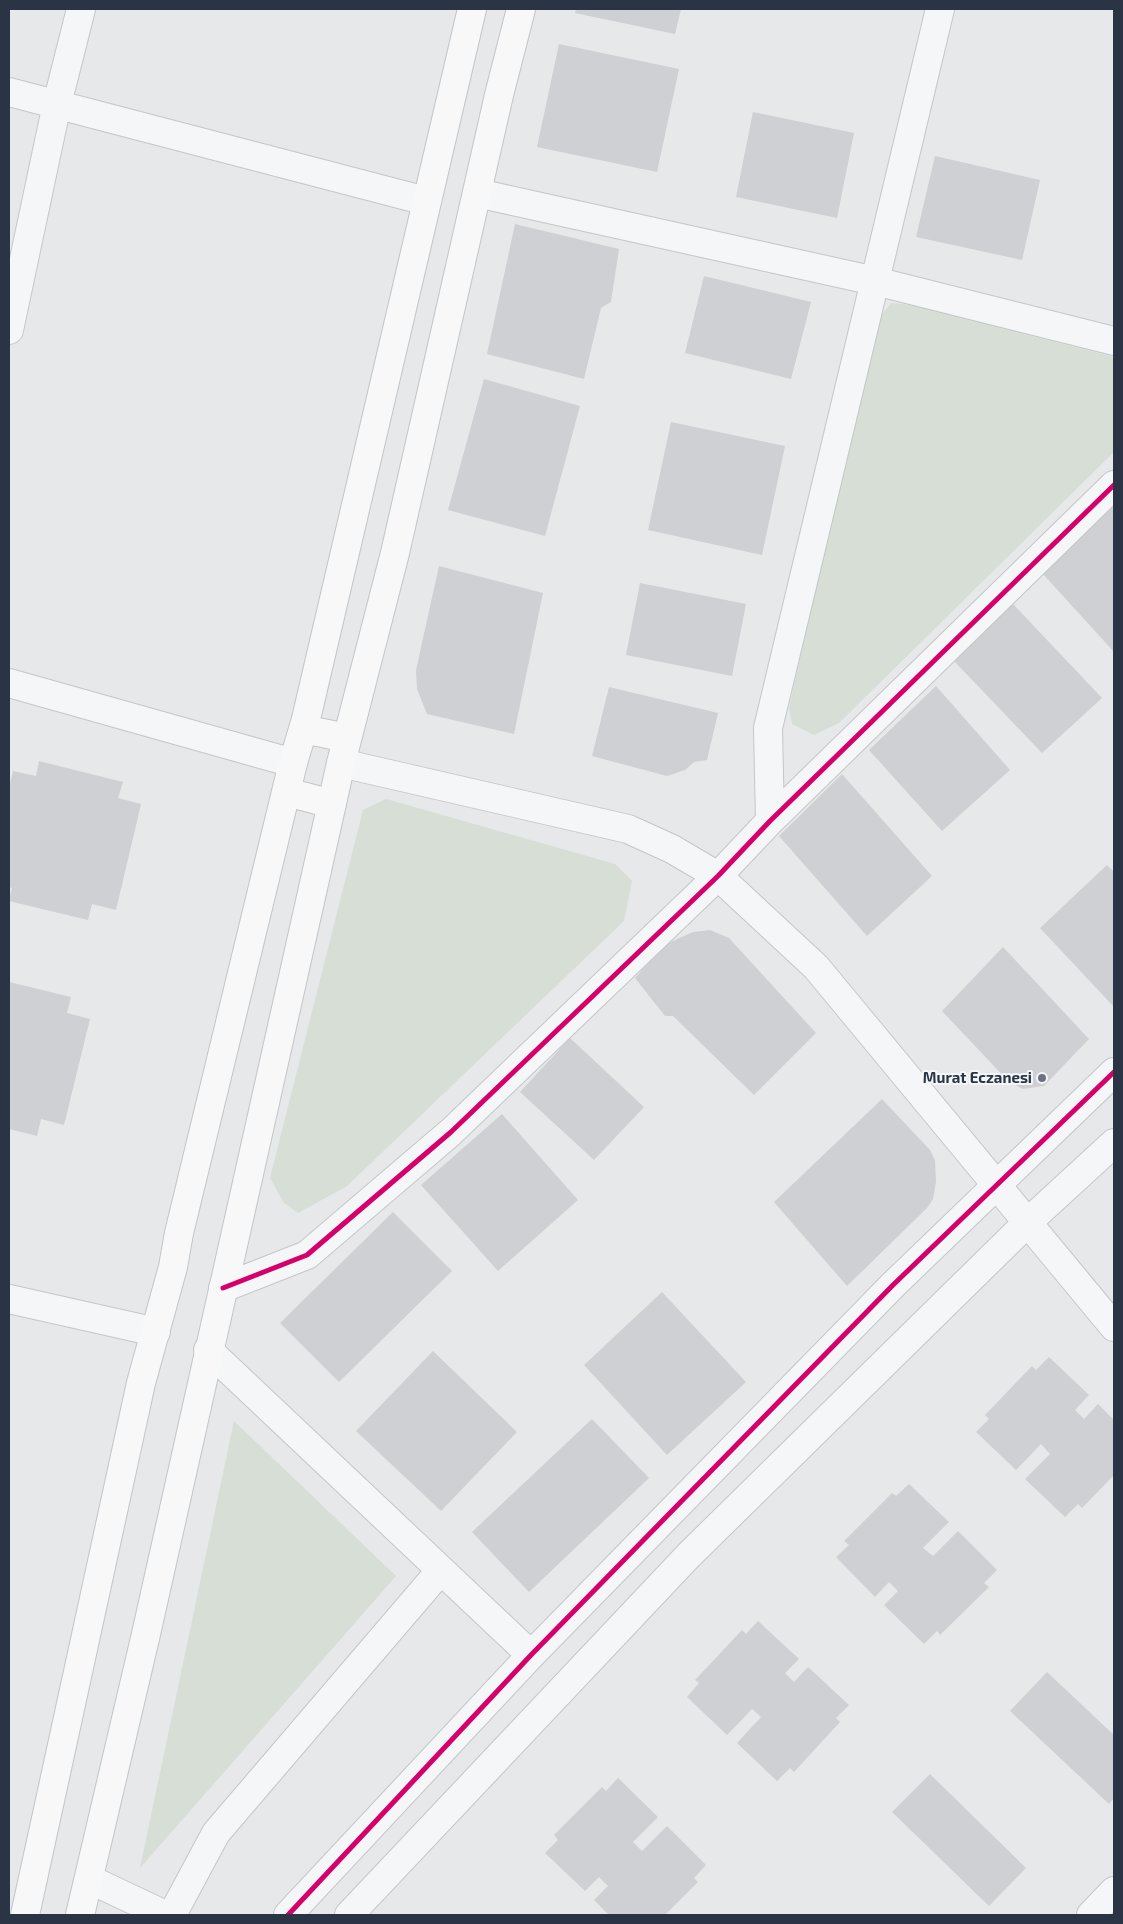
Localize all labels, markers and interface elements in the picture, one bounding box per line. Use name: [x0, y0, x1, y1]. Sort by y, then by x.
place label: Murat Eczanesi: [923, 1069, 1032, 1087]
marker: Murat Eczanesi: [1036, 1072, 1048, 1084]

